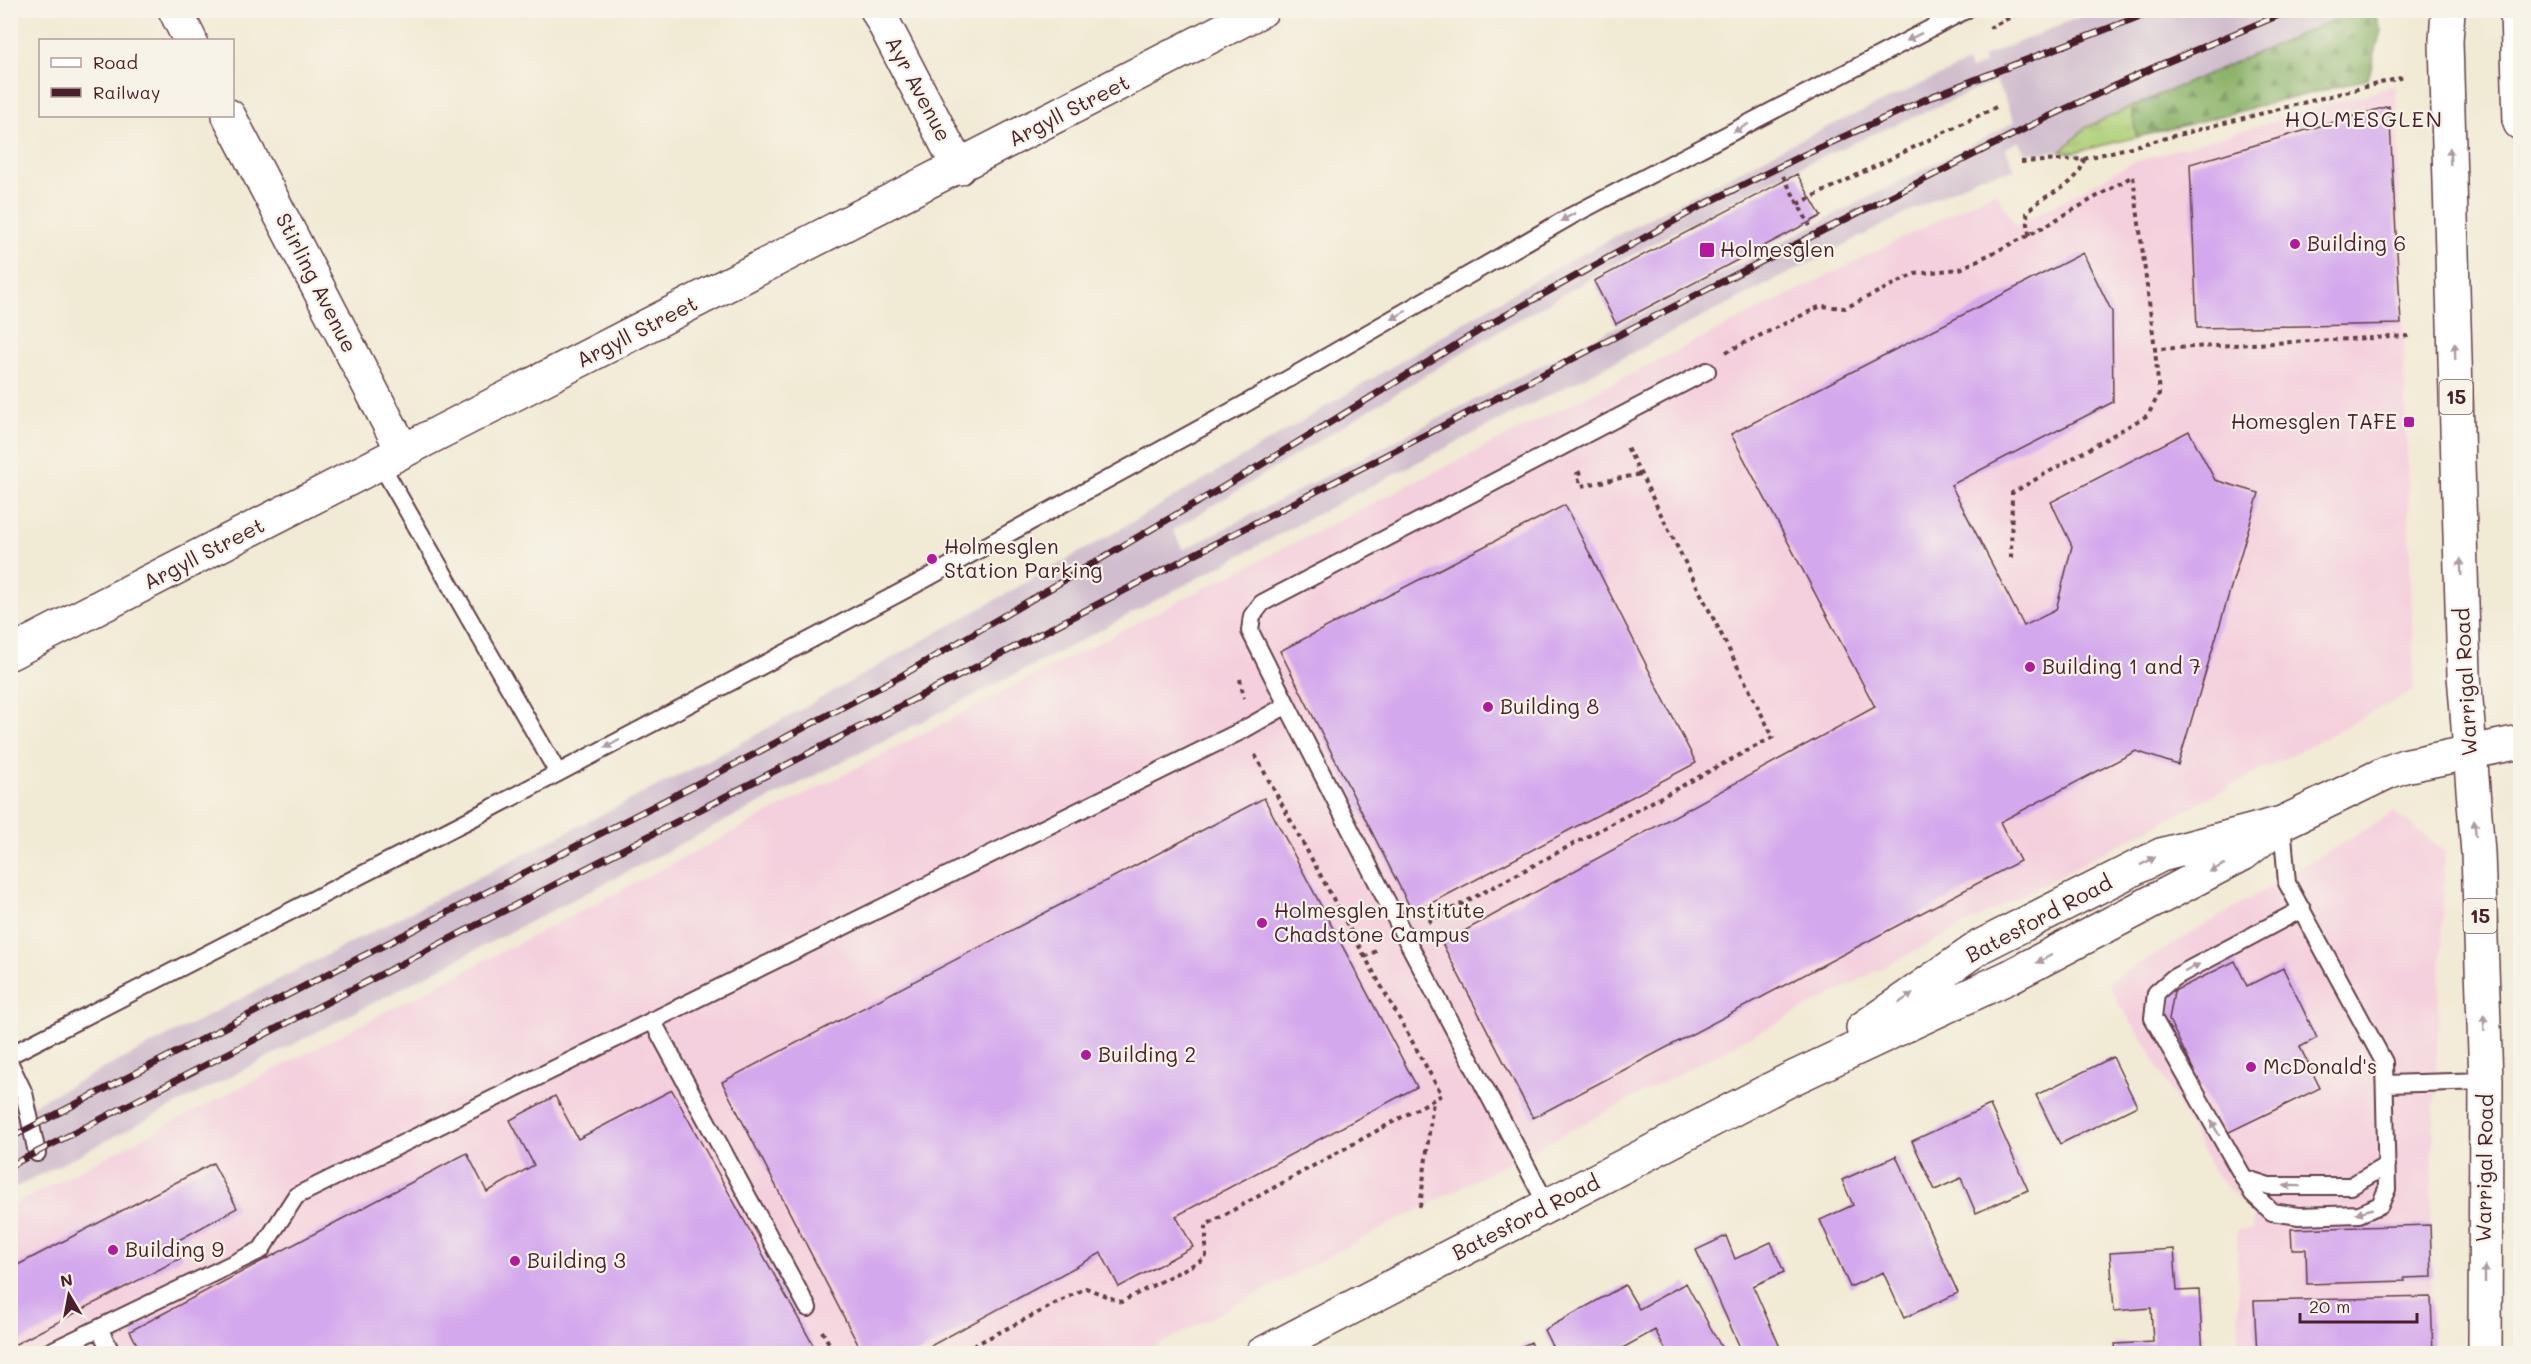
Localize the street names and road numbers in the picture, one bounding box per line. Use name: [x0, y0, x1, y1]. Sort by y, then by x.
street label: Ayr Avenue: [880, 31, 958, 146]
street label: Argyll Street: [1003, 68, 1133, 152]
street label: Stirling Avenue: [271, 208, 364, 357]
street label: Argyll Street: [571, 289, 701, 373]
road number: 15: [2440, 380, 2472, 414]
street label: Argyll Street: [138, 511, 268, 595]
street label: Warrigal Road: [2447, 607, 2482, 757]
street label: Batesford Road: [1960, 868, 2116, 968]
road number: 15: [2464, 899, 2496, 933]
street label: Warrigal Road: [2469, 1093, 2498, 1243]
street label: Batesford Road: [1447, 1168, 1604, 1265]

